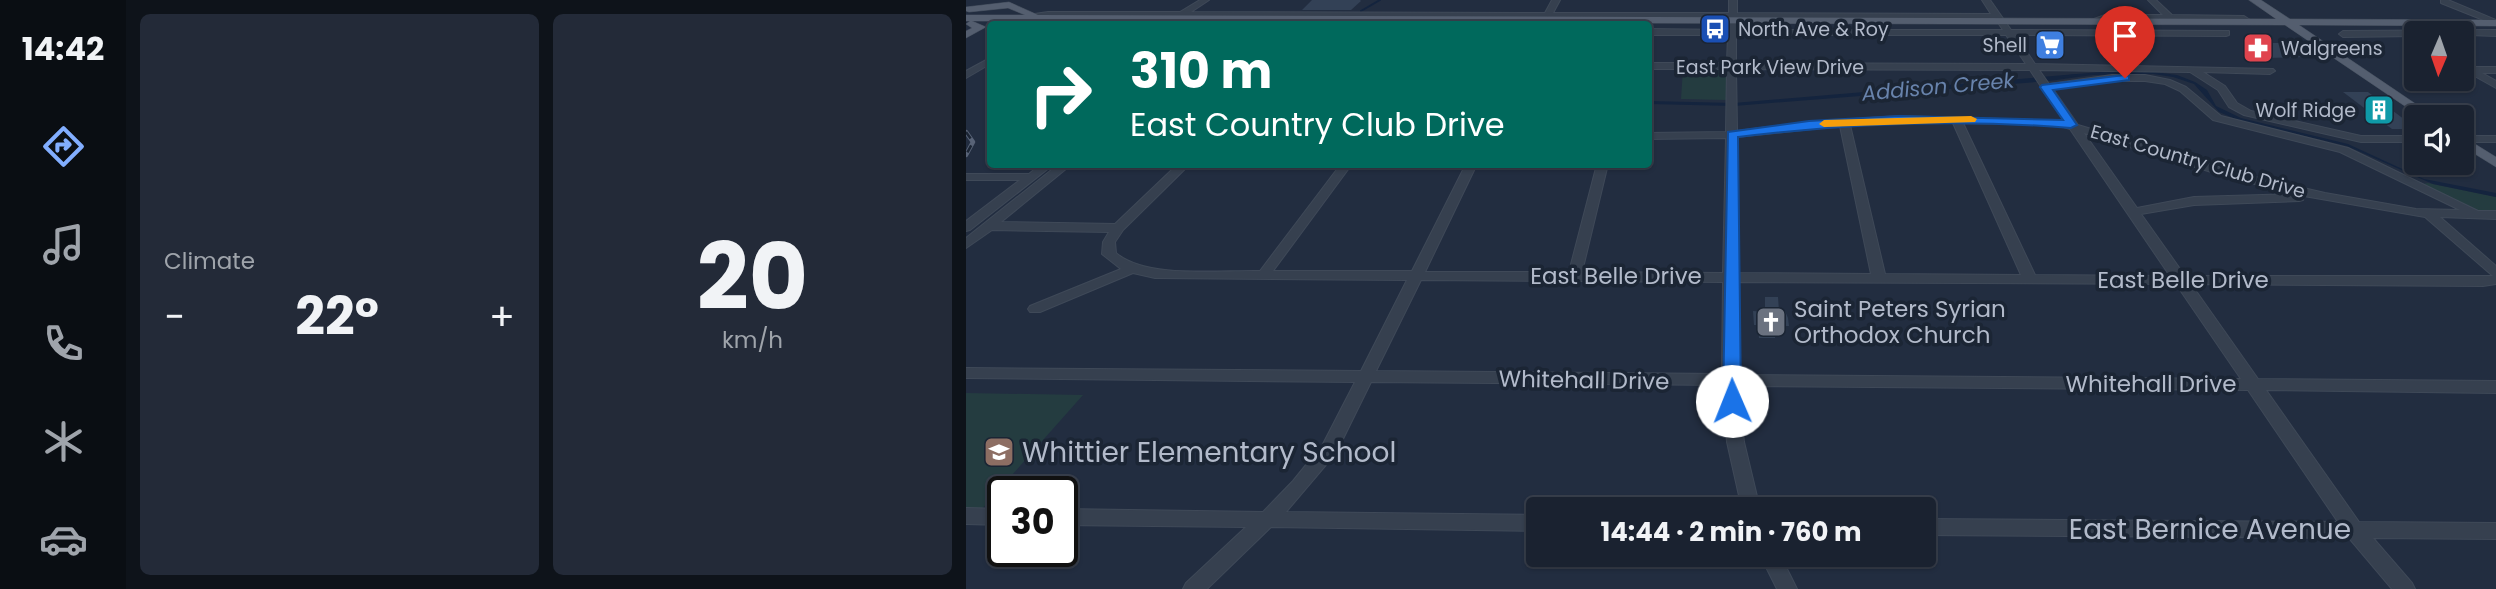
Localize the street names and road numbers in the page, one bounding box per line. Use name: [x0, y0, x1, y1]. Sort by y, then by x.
street label: East Park View Drive: [1676, 54, 1864, 81]
street label: East Country Club Drive: [2087, 118, 2309, 205]
street label: East Belle Drive: [1530, 260, 1702, 292]
street label: East Belle Drive: [2097, 264, 2269, 296]
street label: Whitehall Drive: [1498, 363, 1670, 397]
street label: Whitehall Drive: [2066, 368, 2236, 400]
street label: East Bernice Avenue: [2069, 510, 2351, 549]

